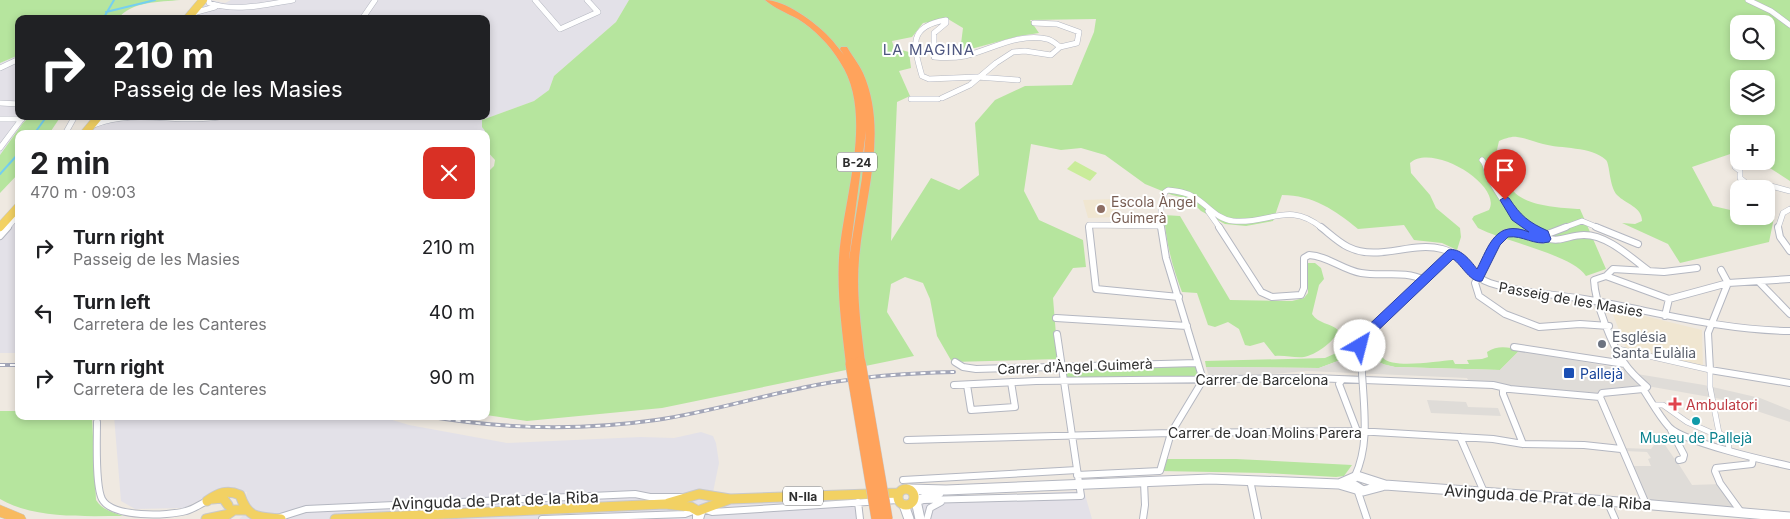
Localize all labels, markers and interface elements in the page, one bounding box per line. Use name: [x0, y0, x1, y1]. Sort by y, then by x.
map controls: [1730, 15, 1775, 225]
button: search: [1730, 15, 1775, 60]
text: 210 m: [113, 34, 214, 76]
icon: right: [30, 35, 95, 100]
district label: LA MAGINA: [883, 40, 975, 59]
button: layers: [1730, 70, 1775, 115]
text: Passeig de les Masies: [113, 76, 343, 102]
button: +: [1730, 125, 1775, 170]
text: 2 min: [30, 145, 110, 181]
button: close: [423, 147, 475, 199]
pin: [1484, 149, 1526, 200]
road number: B-24: [837, 152, 877, 172]
icon: arrive: [1491, 156, 1519, 184]
button: −: [1730, 180, 1775, 225]
text: 470 m · 09:03: [30, 182, 136, 202]
place label: Escola Àngel Guimerà: [1111, 193, 1196, 226]
marker: Escola Àngel Guimerà: [1095, 203, 1107, 215]
text: Turn right: [73, 226, 164, 249]
icon: right: [30, 234, 58, 262]
text: 210 m: [422, 236, 475, 259]
text: Passeig de les Masies: [73, 249, 240, 269]
street label: Passeig de les Masies: [1498, 278, 1644, 320]
text: Turn left: [73, 291, 151, 314]
icon: left: [30, 299, 58, 327]
text: 40 m: [429, 301, 475, 324]
text: Carretera de les Canteres: [73, 314, 267, 334]
position arrow: [1333, 319, 1385, 371]
place label: Església Santa Eulàlia: [1612, 328, 1696, 361]
marker: Església Santa Eulàlia: [1596, 338, 1608, 350]
street label: Carrer d'Àngel Guimerà: [997, 355, 1153, 377]
text: Turn right: [73, 356, 164, 379]
icon: right: [30, 364, 58, 392]
place label: Pallejà: [1580, 365, 1623, 382]
text: 90 m: [429, 366, 475, 389]
marker: Pallejà: [1562, 366, 1576, 380]
street label: Carrer de Barcelona: [1196, 371, 1328, 388]
text: Carretera de les Canteres: [73, 379, 267, 399]
place label: Ambulatori: [1686, 396, 1758, 413]
marker: Ambulatori: [1668, 397, 1682, 411]
marker: Museu de Pallejà: [1690, 415, 1702, 427]
street label: Carrer de Joan Molins Parera: [1168, 424, 1362, 441]
place label: Museu de Pallejà: [1640, 429, 1752, 446]
street label: Avinguda de Prat de la Riba: [1444, 480, 1652, 514]
street label: Avinguda de Prat de la Riba: [391, 486, 599, 514]
road number: N-IIa: [783, 486, 823, 506]

